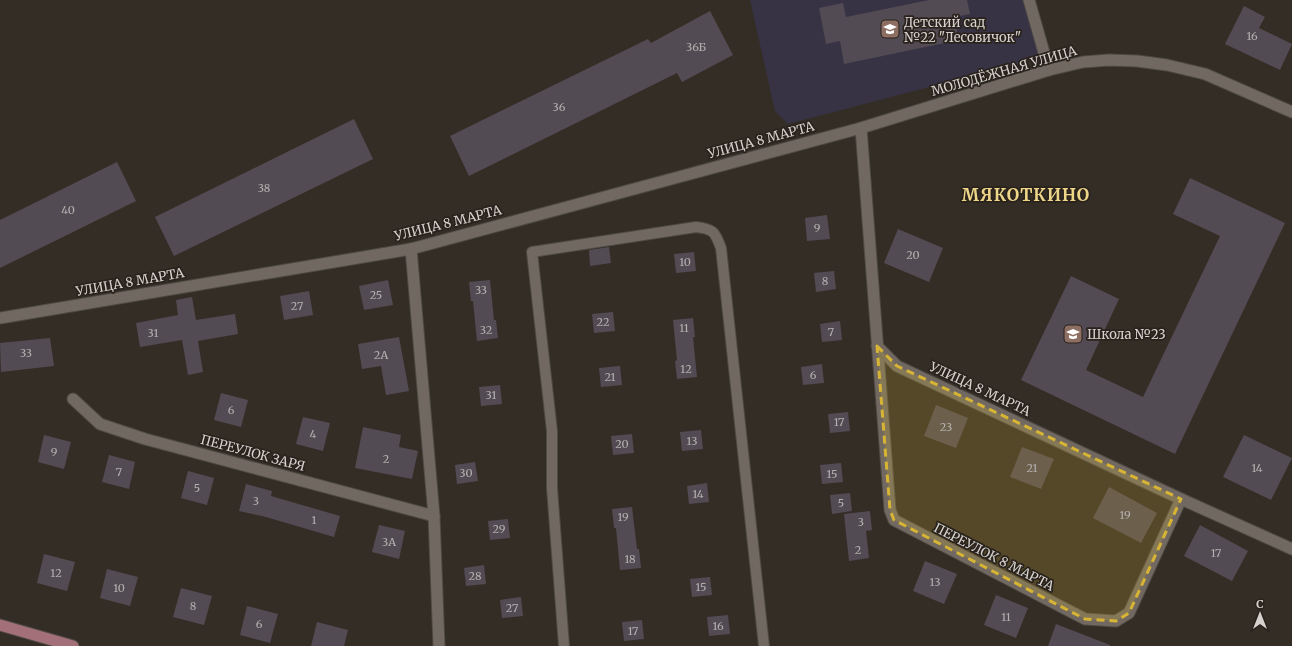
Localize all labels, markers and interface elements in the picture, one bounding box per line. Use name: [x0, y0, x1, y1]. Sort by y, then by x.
place label: Детский сад №22 "Лесовичок": [904, 14, 1021, 46]
school or university icon: Детский сад №22 "Лесовичок": [879, 18, 901, 40]
house number: 16: [1246, 29, 1258, 43]
house number: 36Б: [686, 40, 706, 54]
street label: МОЛОДЁЖНАЯ УЛИЦА: [929, 42, 1080, 100]
house number: 36: [553, 100, 566, 114]
street label: УЛИЦА 8 МАРТА: [705, 117, 817, 163]
house number: 38: [258, 181, 271, 195]
district label: МЯКОТКИНО: [962, 184, 1090, 206]
street label: УЛИЦА 8 МАРТА: [392, 201, 504, 245]
house number: 40: [61, 203, 75, 217]
house number: 9: [814, 221, 821, 235]
house number: 20: [906, 248, 920, 262]
house number: 10: [679, 255, 691, 269]
street label: УЛИЦА 8 МАРТА: [74, 264, 186, 300]
house number: 8: [822, 274, 829, 288]
house number: 33: [475, 283, 487, 297]
house number: 25: [370, 288, 382, 302]
house number: 27: [291, 299, 303, 313]
house number: 22: [597, 315, 609, 329]
house number: 11: [679, 321, 689, 335]
house number: 32: [480, 323, 492, 337]
school or university icon: Школа №23: [1062, 323, 1084, 345]
house number: 7: [828, 325, 834, 339]
house number: 31: [148, 326, 158, 340]
place label: Школа №23: [1087, 326, 1166, 343]
house number: 33: [20, 346, 32, 360]
house number: 2А: [374, 348, 388, 362]
street label: УЛИЦА 8 МАРТА: [926, 358, 1034, 420]
house number: 12: [680, 362, 692, 376]
house number: 6: [810, 368, 817, 382]
house number: 21: [604, 370, 616, 384]
house number: 31: [486, 388, 496, 402]
house number: 6: [228, 403, 235, 417]
house number: 17: [834, 415, 844, 429]
house number: 23: [940, 420, 952, 434]
house number: 4: [310, 427, 317, 441]
street label: ПЕРЕУЛОК ЗАРЯ: [199, 431, 307, 475]
house number: 13: [687, 434, 697, 448]
house number: 20: [615, 437, 629, 451]
house number: 9: [51, 445, 58, 459]
house number: 2: [383, 452, 389, 466]
house number: 21: [1026, 461, 1038, 475]
house number: 14: [1251, 461, 1263, 475]
house number: 7: [116, 465, 122, 479]
house number: 30: [459, 466, 473, 480]
house number: 15: [826, 467, 838, 481]
house number: 5: [194, 481, 200, 495]
house number: 14: [692, 487, 704, 501]
house number: 3: [253, 494, 259, 508]
house number: 5: [838, 496, 844, 510]
house number: 19: [1119, 508, 1131, 522]
house number: 19: [617, 510, 629, 524]
house number: 1: [312, 513, 317, 527]
house number: 3: [858, 515, 864, 529]
street label: ПЕРЕУЛОК 8 МАРТА: [931, 519, 1058, 595]
house number: 29: [493, 522, 506, 536]
house number: 3А: [382, 535, 396, 549]
house number: 2: [855, 543, 861, 557]
house number: 17: [1211, 546, 1221, 560]
house number: 18: [624, 552, 636, 566]
house number: 12: [50, 566, 62, 580]
house number: 28: [469, 569, 482, 583]
house number: 13: [930, 575, 940, 589]
house number: 15: [695, 580, 707, 594]
house number: 10: [113, 581, 125, 595]
north arrow: [1240, 594, 1280, 634]
text: С: [1256, 597, 1264, 611]
house number: 8: [190, 599, 197, 613]
house number: 27: [506, 601, 518, 615]
house number: 11: [1001, 610, 1011, 624]
house number: 6: [256, 617, 263, 631]
house number: 16: [712, 619, 724, 633]
house number: 17: [628, 624, 638, 638]

